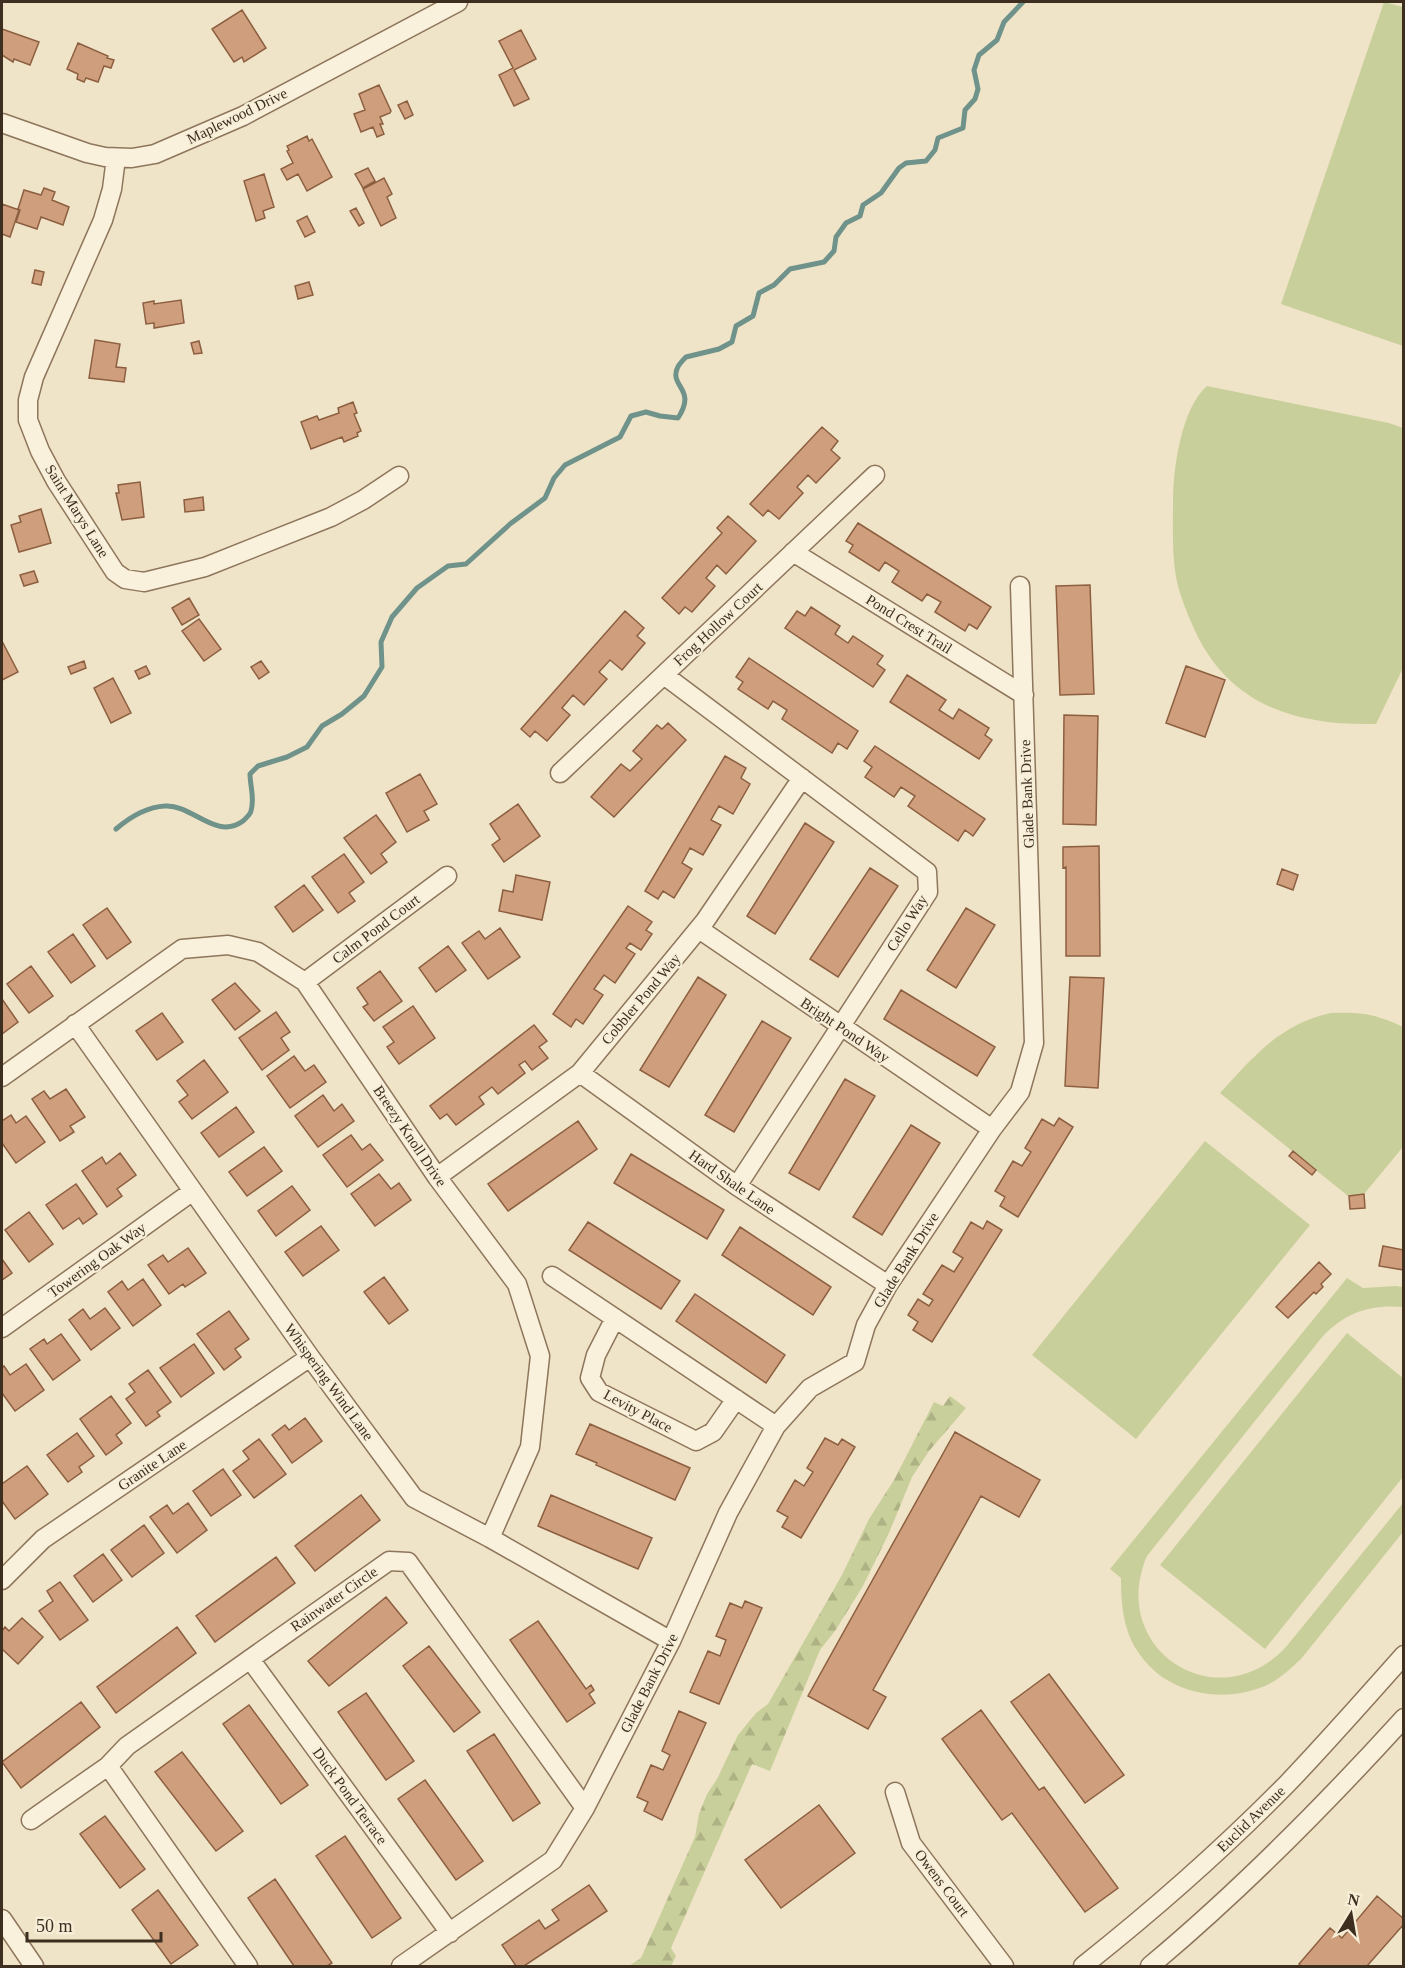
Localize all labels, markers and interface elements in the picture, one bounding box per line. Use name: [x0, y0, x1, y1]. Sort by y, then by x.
street label: Maplewood Drive: [184, 85, 290, 147]
street label: Saint Marys Lane: [42, 462, 112, 561]
street label: Frog Hollow Court: [670, 578, 766, 669]
street label: Pond Crest Trail: [863, 591, 955, 657]
street label: Glade Bank Drive: [1017, 739, 1037, 849]
street label: Calm Pond Court: [329, 891, 423, 967]
street label: Cello Way: [883, 892, 931, 954]
street label: Cobbler Pond Way: [598, 950, 684, 1048]
street label: Bright Pond Way: [798, 994, 893, 1066]
street label: Breezy Knoll Drive: [370, 1082, 450, 1190]
street label: Hard Shale Lane: [686, 1147, 778, 1218]
street label: Glade Bank Drive: [870, 1209, 942, 1311]
street label: Towering Oak Way: [45, 1219, 149, 1301]
street label: Whispering Wind Lane: [281, 1321, 377, 1444]
street label: Levity Place: [601, 1386, 675, 1436]
street label: Granite Lane: [115, 1436, 189, 1494]
street label: Rainwater Circle: [288, 1563, 381, 1635]
street label: Glade Bank Drive: [617, 1630, 681, 1735]
street label: Duck Pond Terrace: [310, 1745, 391, 1848]
street label: Euclid Avenue: [1214, 1783, 1288, 1855]
street label: Owens Court: [912, 1846, 973, 1920]
north arrow: [1321, 1884, 1381, 1944]
text: N: [1346, 1890, 1361, 1909]
scale bar: [27, 1905, 160, 1943]
text: 50 m: [36, 1916, 73, 1936]

